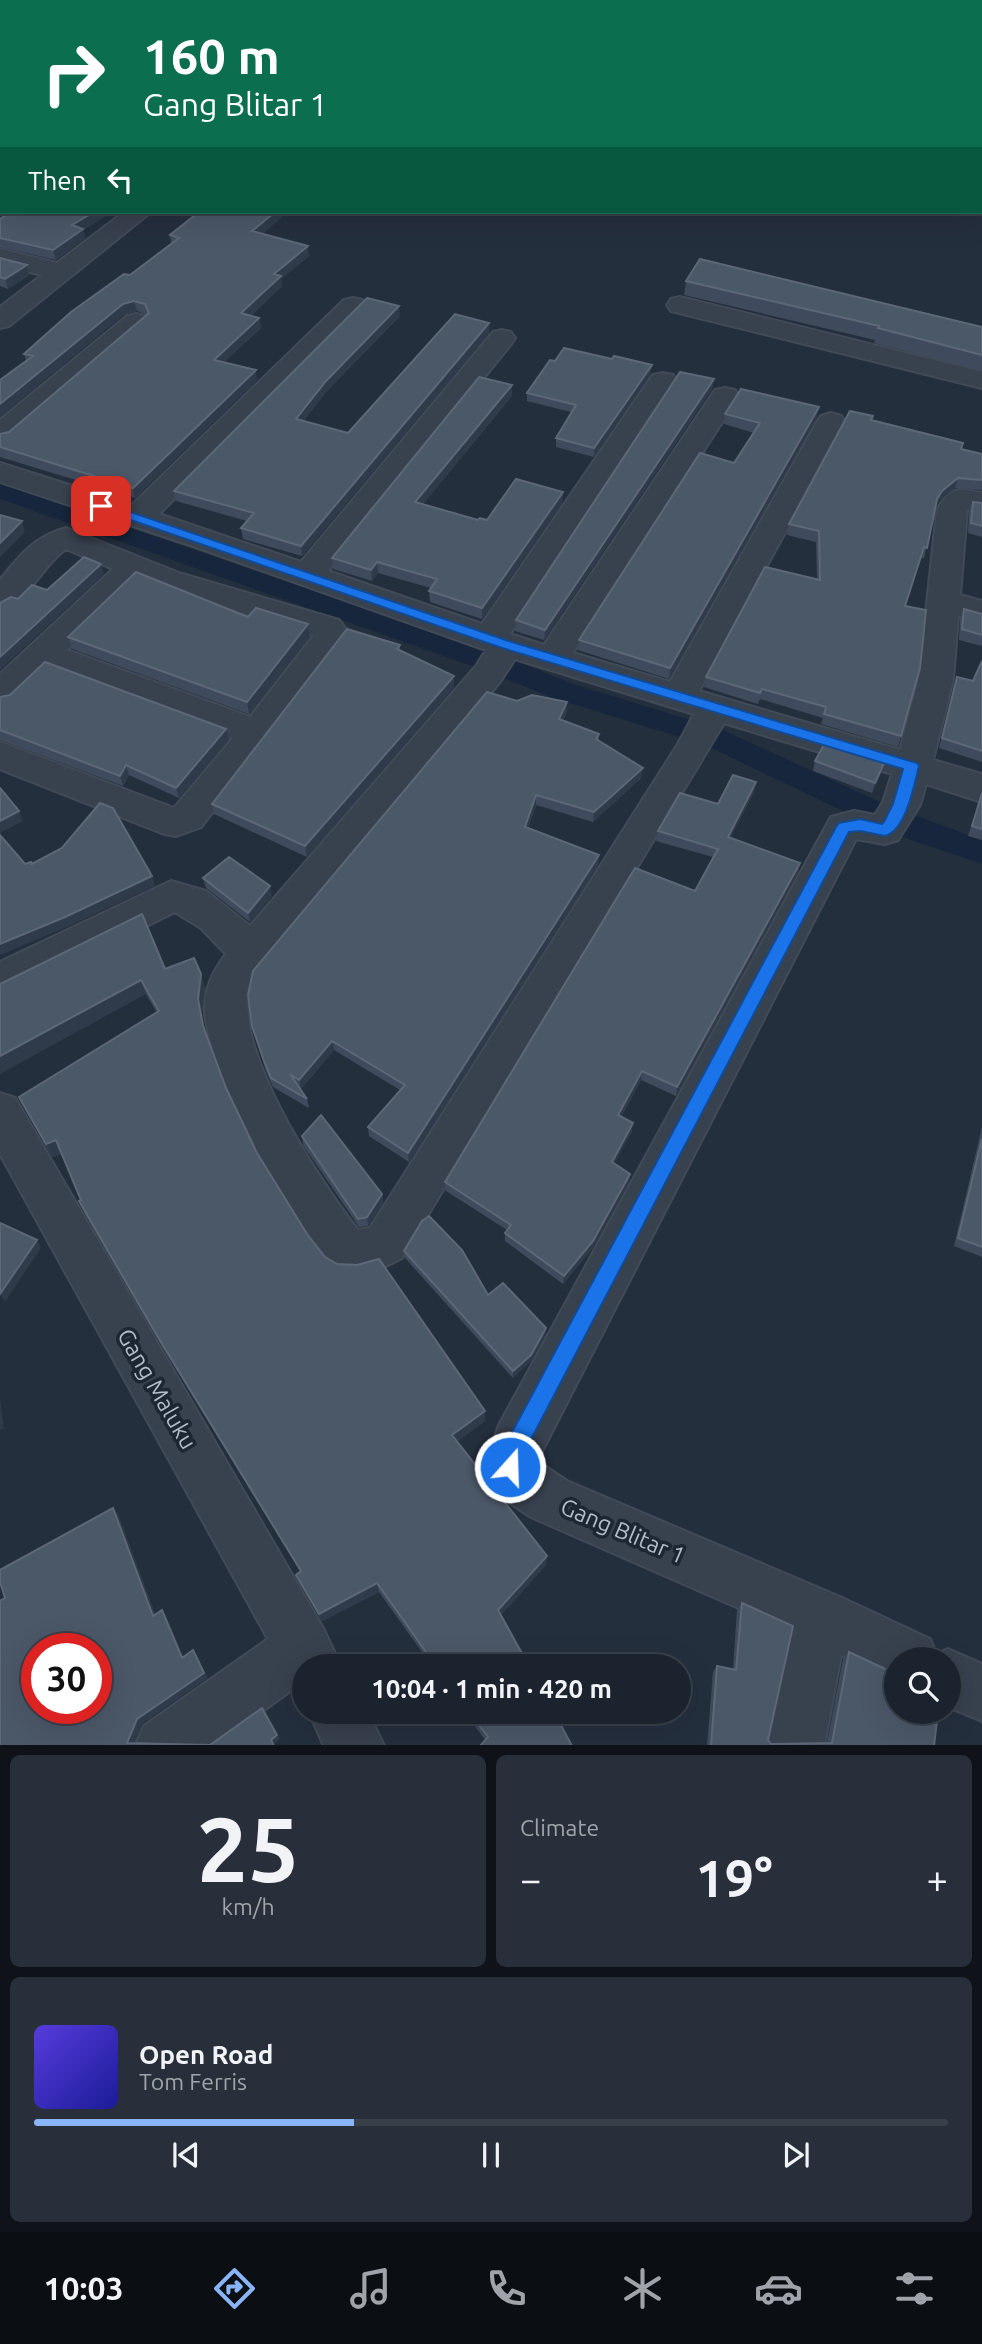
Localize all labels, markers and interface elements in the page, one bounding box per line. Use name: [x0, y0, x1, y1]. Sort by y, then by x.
icon: right: [28, 28, 119, 119]
text: 160 m: [143, 28, 280, 83]
text: Gang Blitar 1: [143, 86, 328, 122]
icon: left: [101, 161, 139, 199]
text: Then: [28, 166, 87, 195]
pin: [71, 476, 131, 536]
icon: arrive: [82, 487, 120, 525]
street label: Gang Maluku: [113, 1324, 202, 1453]
position arrow: [473, 1430, 547, 1504]
street label: Gang Blitar 1: [557, 1493, 689, 1568]
speed limit sign: 30: [21, 1633, 112, 1724]
map controls: [884, 1647, 961, 1724]
button: search: [884, 1647, 961, 1724]
text: 10:04 · 1 min · 420 m: [371, 1674, 612, 1703]
text: 25: [197, 1797, 299, 1899]
text: Climate: [520, 1815, 599, 1840]
text: 19°: [695, 1849, 773, 1907]
text: −: [520, 1858, 541, 1900]
text: +: [927, 1858, 948, 1900]
text: km/h: [221, 1894, 275, 1919]
text: Open Road: [139, 2040, 273, 2069]
text: Tom Ferris: [139, 2069, 247, 2094]
icon: previous: [167, 2136, 205, 2174]
icon: pause: [472, 2136, 510, 2174]
icon: next: [777, 2136, 815, 2174]
icon: directions: [210, 2264, 259, 2313]
icon: music: [346, 2264, 395, 2313]
icon: phone: [482, 2264, 531, 2313]
icon: climate: [618, 2264, 667, 2313]
icon: car: [754, 2264, 803, 2313]
icon: filters: [890, 2264, 939, 2313]
text: 10:03: [43, 2270, 124, 2306]

